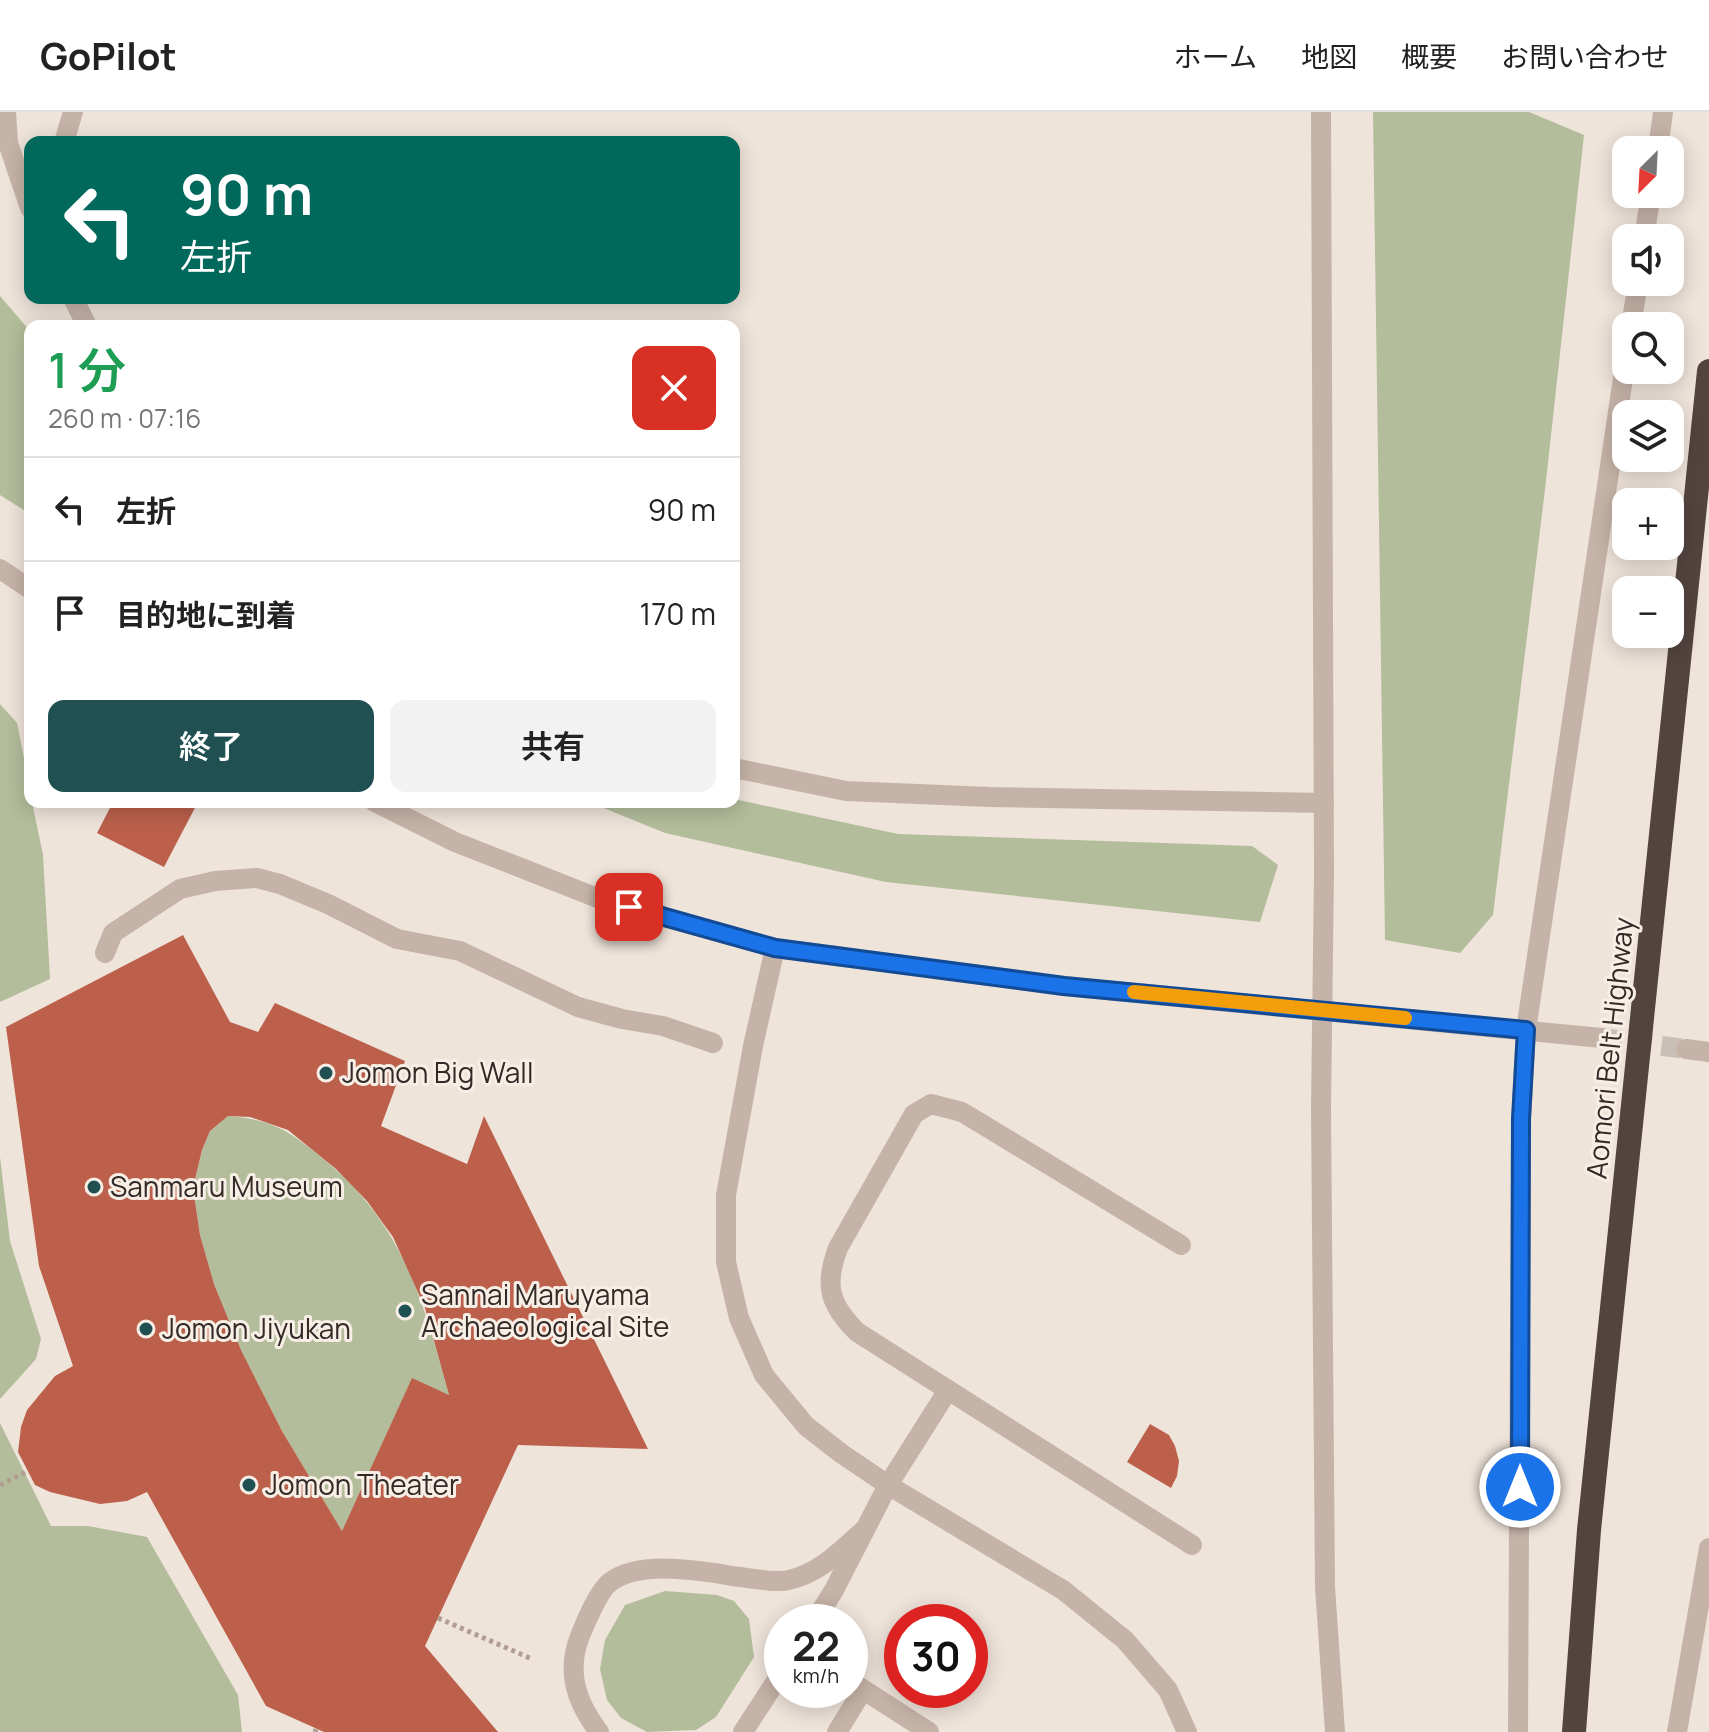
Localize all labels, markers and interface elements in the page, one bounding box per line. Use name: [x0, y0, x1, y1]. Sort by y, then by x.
text: GoPilot: [40, 29, 177, 81]
text: ホーム: [1174, 37, 1257, 75]
text: 地図: [1301, 37, 1357, 75]
text: 概要: [1401, 37, 1457, 75]
text: お問い合わせ: [1501, 37, 1669, 75]
north arrow: [1612, 136, 1684, 208]
map controls: [1612, 136, 1684, 648]
text: 90 m: [180, 155, 313, 232]
icon: left: [48, 168, 152, 272]
button: sound: [1612, 224, 1684, 296]
text: 左折: [180, 232, 252, 281]
button: search: [1612, 312, 1684, 384]
text: 1 分: [48, 337, 126, 402]
button: close: [632, 346, 716, 430]
text: 260 m · 07:16: [48, 400, 201, 436]
button: layers: [1612, 400, 1684, 472]
icon: left: [48, 487, 92, 531]
button: +: [1612, 488, 1684, 560]
text: 90 m: [648, 489, 716, 530]
text: 左折: [116, 490, 176, 531]
button: −: [1612, 576, 1684, 648]
icon: arrive: [48, 591, 92, 635]
text: 170 m: [639, 593, 716, 634]
text: 目的地に到着: [116, 594, 296, 635]
button: 終了: [48, 700, 374, 792]
button: 共有: [390, 700, 716, 792]
pin: [595, 873, 663, 941]
icon: arrive: [607, 885, 651, 929]
street label: Aomori Belt Highway: [1576, 915, 1642, 1180]
place label: Jomon Big Wall: [342, 1053, 533, 1091]
marker: Jomon Big Wall: [317, 1064, 335, 1082]
place label: Sanmaru Museum: [110, 1167, 343, 1205]
marker: Sanmaru Museum: [85, 1178, 103, 1196]
place label: Sannai Maruyama Archaeological Site: [421, 1275, 669, 1345]
marker: Sannai Maruyama Archaeological Site: [396, 1302, 414, 1320]
place label: Jomon Jiyukan: [162, 1309, 351, 1347]
marker: Jomon Jiyukan: [137, 1320, 155, 1338]
position arrow: [1478, 1445, 1562, 1529]
place label: Jomon Theater: [265, 1465, 459, 1503]
marker: Jomon Theater: [240, 1476, 258, 1494]
speed limit sign: 30: [884, 1604, 988, 1708]
text: 22: [792, 1618, 840, 1673]
text: km/h: [793, 1662, 839, 1689]

